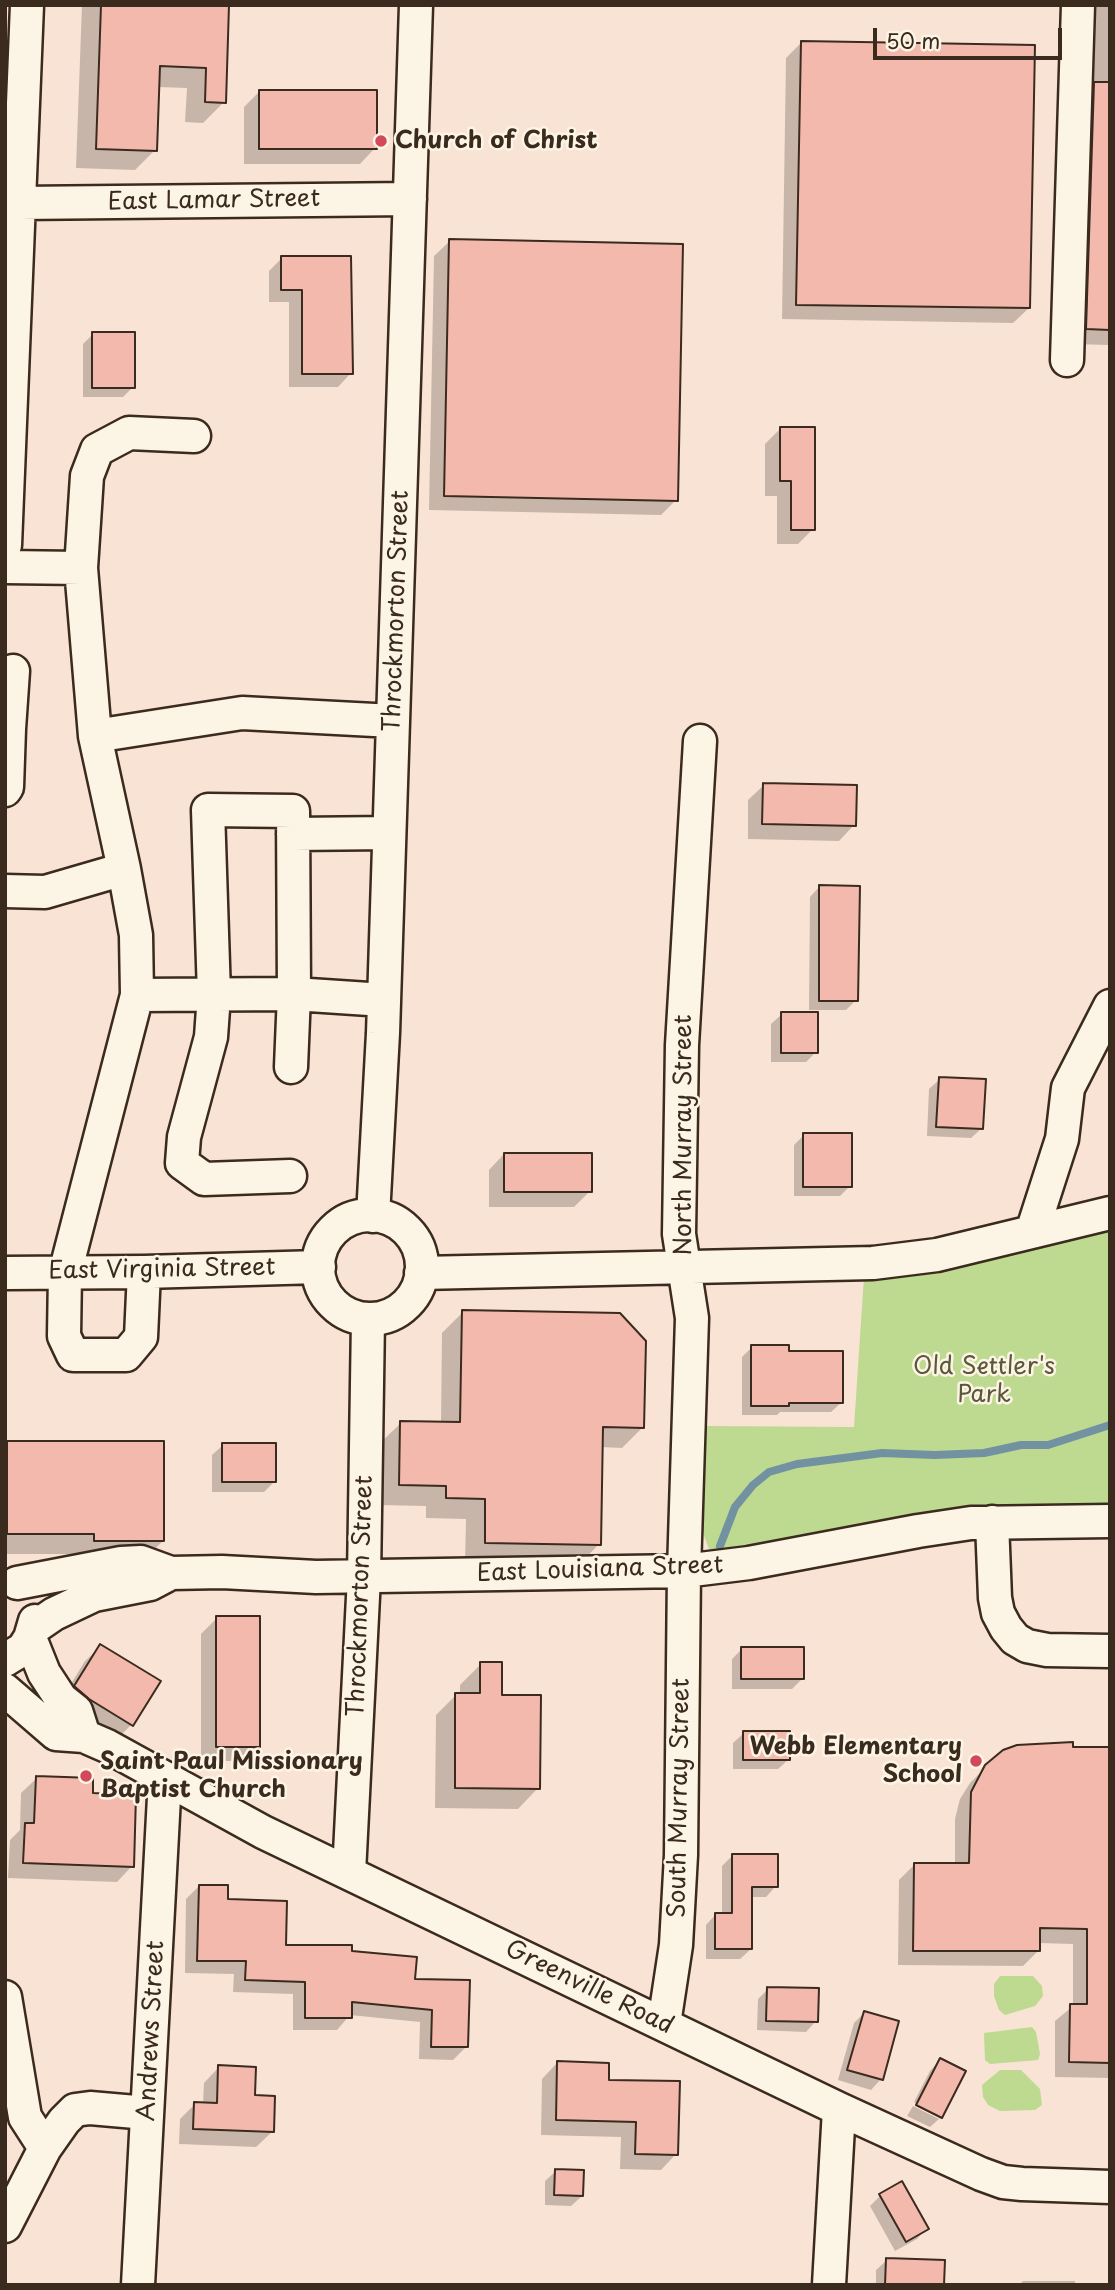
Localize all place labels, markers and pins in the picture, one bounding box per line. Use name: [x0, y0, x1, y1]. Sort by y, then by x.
place label: Church of Christ: [395, 127, 597, 155]
marker: Church of Christ: [373, 133, 389, 149]
place label: Webb Elementary School: [750, 1733, 962, 1789]
place label: Saint Paul Missionary Baptist Church: [100, 1748, 363, 1804]
marker: Webb Elementary School: [968, 1753, 984, 1769]
marker: Saint Paul Missionary Baptist Church: [78, 1768, 94, 1784]

